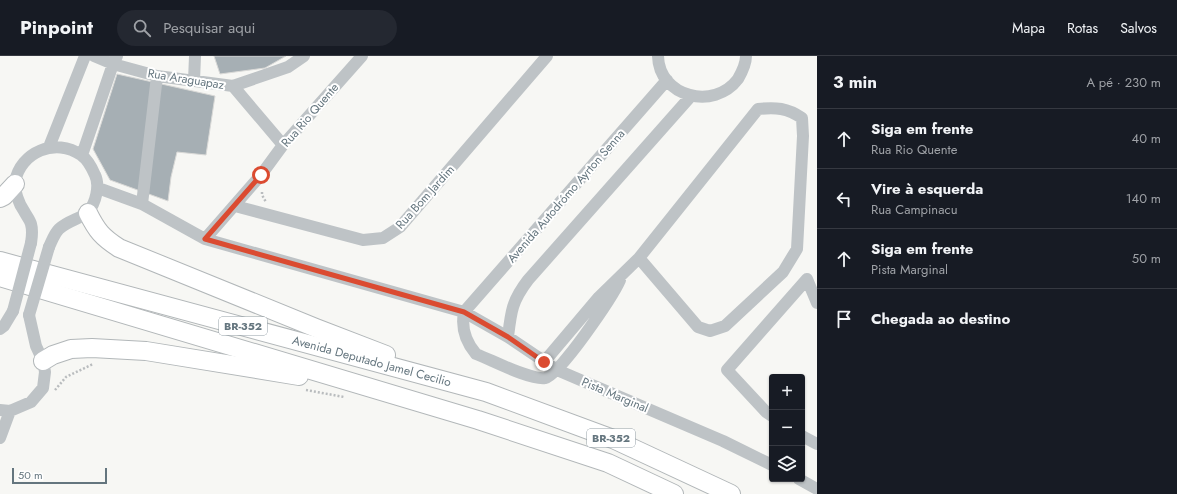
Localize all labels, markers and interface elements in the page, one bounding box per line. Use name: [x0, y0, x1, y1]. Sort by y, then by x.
search box: [117, 10, 397, 46]
text: Pinpoint: [20, 14, 93, 41]
icon: search: [131, 17, 153, 39]
text: Pesquisar aqui: [163, 17, 255, 39]
text: Mapa: [1012, 18, 1045, 38]
text: Rotas: [1067, 18, 1098, 38]
text: Salvos: [1120, 18, 1157, 38]
street label: Rua Araguapaz: [146, 64, 226, 94]
text: 3 min: [833, 70, 877, 94]
text: A pé · 230 m: [1086, 73, 1161, 92]
street label: Rua Rio Quente: [277, 79, 343, 151]
text: Siga em frente: [871, 118, 973, 140]
street label: Avenida Autodrómo Ayrton Senna: [503, 125, 629, 267]
icon: ahead: [833, 128, 855, 150]
text: 40 m: [1132, 129, 1161, 148]
text: Rua Rio Quente: [871, 140, 957, 159]
street label: Rua Bom Jardim: [391, 161, 459, 233]
route start: [252, 166, 270, 184]
text: Vire à esquerda: [871, 178, 983, 200]
icon: left: [833, 188, 855, 210]
text: 140 m: [1126, 189, 1161, 208]
text: Rua Campinacu: [871, 200, 957, 219]
text: Siga em frente: [871, 238, 973, 260]
icon: ahead: [833, 248, 855, 270]
text: 50 m: [1132, 249, 1161, 268]
text: Pista Marginal: [871, 260, 948, 279]
icon: arrive: [833, 308, 855, 330]
text: Chegada ao destino: [871, 308, 1010, 330]
road number: BR-352: [219, 317, 267, 335]
street label: Avenida Deputado Jamel Cecilio: [290, 331, 454, 391]
route end: [535, 353, 553, 371]
street label: Pista Marginal: [579, 373, 651, 417]
map controls: [769, 374, 805, 482]
button: +: [769, 374, 805, 410]
button: −: [769, 410, 805, 446]
road number: BR-352: [587, 429, 635, 447]
button: layers: [769, 446, 805, 482]
scale bar: [12, 466, 107, 485]
text: 50 m: [18, 467, 43, 483]

